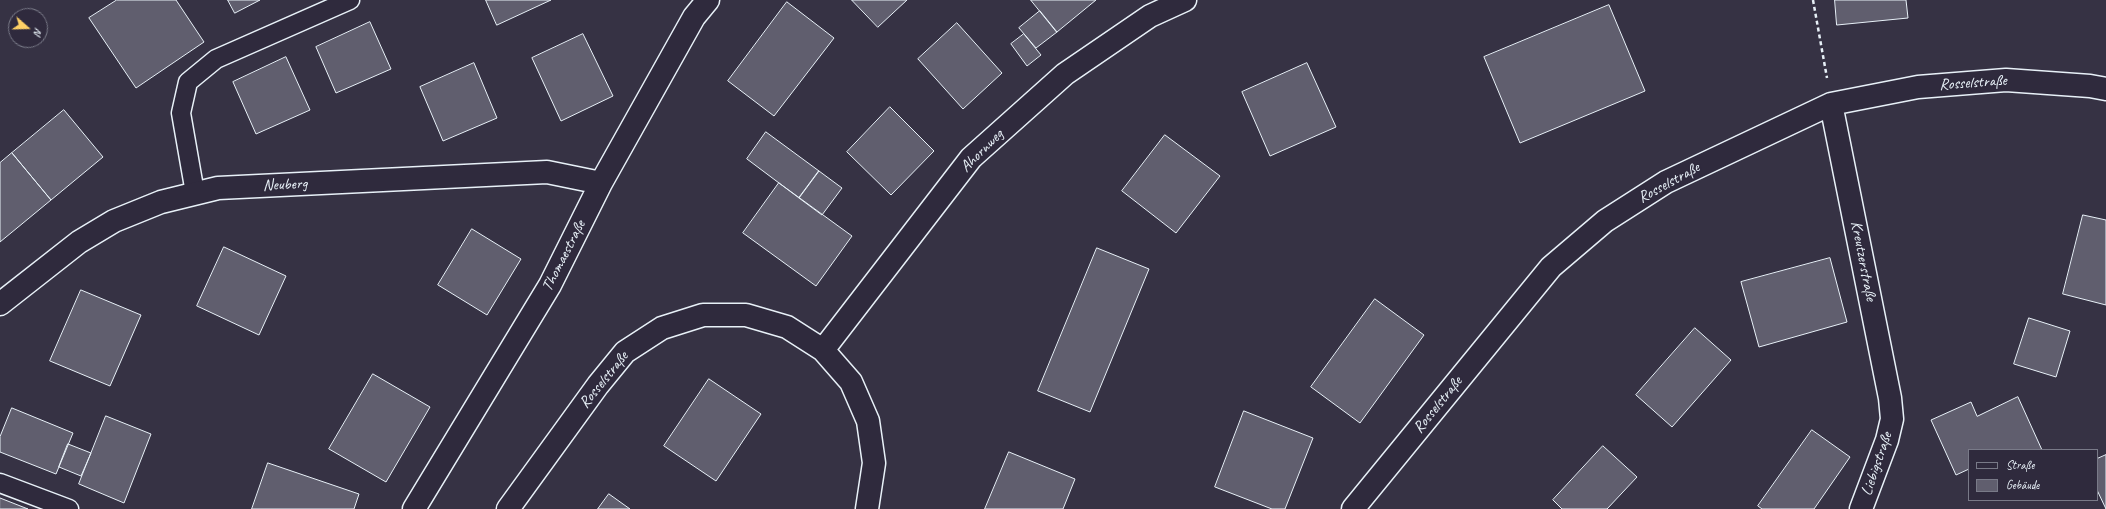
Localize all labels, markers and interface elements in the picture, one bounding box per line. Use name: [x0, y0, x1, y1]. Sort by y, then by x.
north arrow: [8, 8, 48, 48]
text: N: [31, 26, 46, 37]
street label: Rosselstraße: [1939, 71, 2007, 95]
street label: Ahornweg: [956, 125, 1008, 177]
street label: Rosselstraße: [1635, 158, 1703, 208]
street label: Neuberg: [262, 174, 308, 196]
street label: Thomaestraße: [538, 217, 590, 295]
street label: Kreutzerstraße: [1846, 219, 1880, 303]
street label: Rosselstraße: [575, 348, 633, 412]
street label: Rosselstraße: [1409, 373, 1467, 437]
street label: Liebigstraße: [1857, 430, 1897, 498]
legend: [1968, 449, 2098, 501]
text: Straße: [2006, 457, 2034, 473]
text: Gebäude: [2006, 477, 2039, 493]

